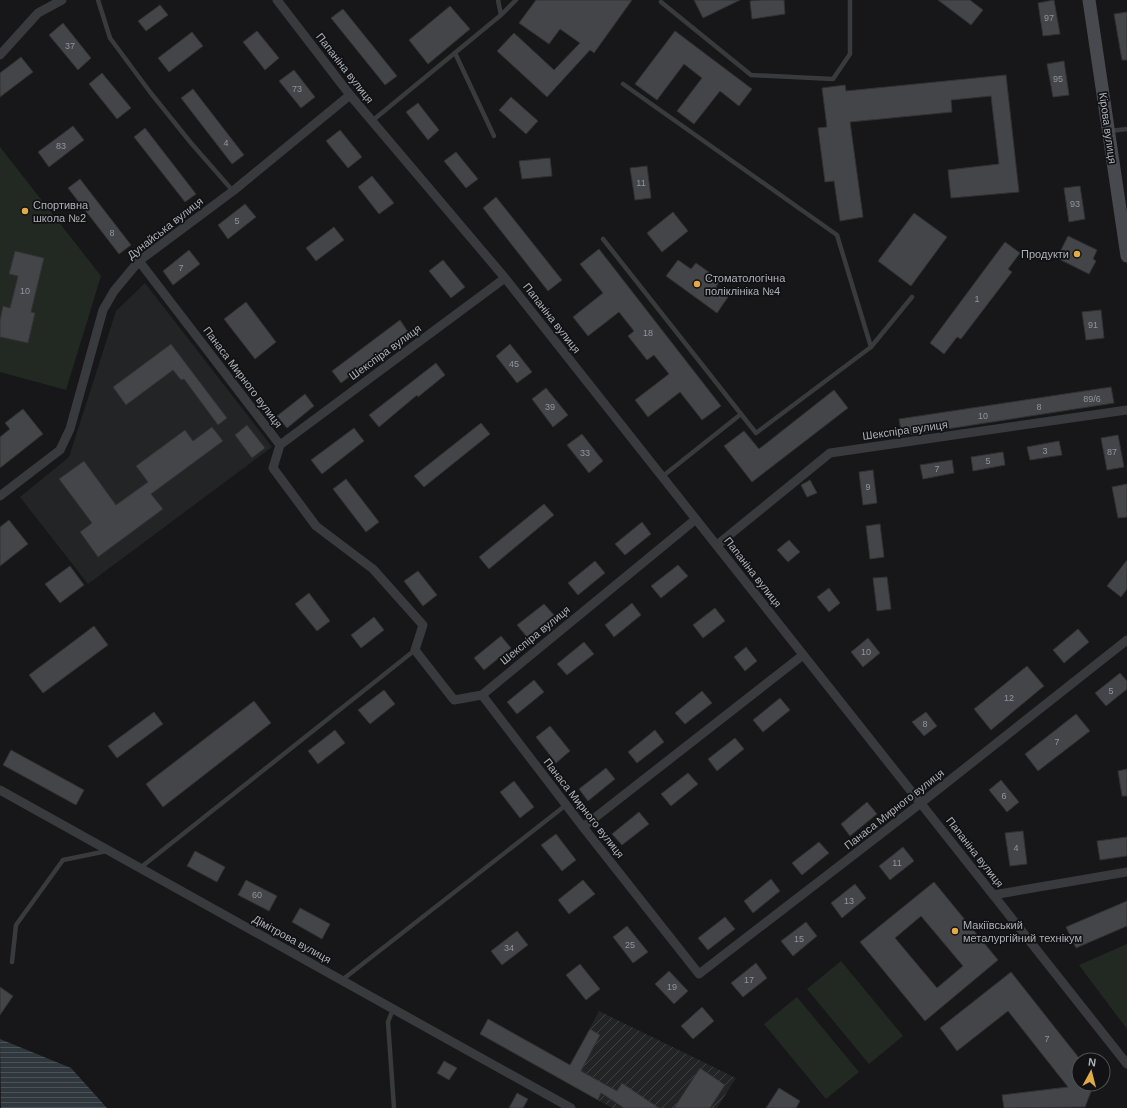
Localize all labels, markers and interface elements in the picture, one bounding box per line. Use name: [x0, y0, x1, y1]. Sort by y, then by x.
house number: 97: [1044, 13, 1054, 23]
street label: Папаніна вулиця: [314, 31, 376, 105]
house number: 37: [65, 41, 75, 51]
house number: 95: [1053, 74, 1063, 84]
house number: 73: [292, 84, 302, 94]
street label: Кірова вулиця: [1097, 92, 1119, 164]
house number: 4: [223, 138, 229, 148]
house number: 83: [56, 141, 66, 151]
house number: 11: [636, 178, 646, 188]
street label: Дунайська вулиця: [125, 195, 205, 261]
place label: Спортивна школа №2: [33, 199, 89, 224]
house number: 93: [1070, 199, 1080, 209]
marker: Спортивна школа №2: [20, 206, 30, 216]
house number: 5: [234, 216, 240, 226]
house number: 8: [109, 228, 115, 238]
place label: Продукти: [1021, 248, 1069, 260]
marker: Продукти: [1072, 249, 1082, 259]
house number: 7: [178, 263, 184, 273]
place label: Стоматологічна поліклініка №4: [705, 272, 786, 297]
marker: Стоматологічна поліклініка №4: [692, 279, 702, 289]
street label: Папаніна вулиця: [521, 281, 583, 355]
house number: 10: [20, 286, 30, 296]
house number: 1: [974, 294, 980, 304]
house number: 91: [1088, 320, 1098, 330]
street label: Шекспіра вулиця: [347, 322, 423, 382]
street label: Панаса Мирного вулиця: [201, 324, 285, 430]
house number: 18: [643, 328, 653, 338]
house number: 45: [509, 359, 519, 369]
house number: 89/6: [1083, 394, 1101, 404]
house number: 39: [545, 402, 555, 412]
house number: 8: [1036, 402, 1042, 412]
house number: 10: [978, 411, 988, 421]
street label: Шекспіра вулиця: [862, 418, 948, 442]
house number: 3: [1042, 446, 1048, 456]
house number: 87: [1107, 447, 1117, 457]
house number: 33: [580, 448, 590, 458]
house number: 5: [985, 456, 991, 466]
house number: 7: [934, 464, 940, 474]
house number: 9: [865, 482, 871, 492]
street label: Папаніна вулиця: [722, 535, 784, 609]
street label: Шекспіра вулиця: [498, 603, 572, 667]
house number: 10: [861, 647, 871, 657]
house number: 5: [1108, 686, 1114, 696]
house number: 12: [1004, 693, 1014, 703]
house number: 8: [922, 719, 928, 729]
house number: 7: [1054, 737, 1060, 747]
street label: Панаса Мирного вулиця: [541, 756, 627, 860]
street label: Панаса Мирного вулиця: [842, 766, 946, 852]
house number: 6: [1001, 791, 1007, 801]
street label: Папаніна вулиця: [944, 815, 1006, 889]
house number: 4: [1013, 843, 1019, 853]
house number: 11: [892, 858, 902, 868]
house number: 60: [252, 890, 262, 900]
house number: 13: [844, 896, 854, 906]
street label: Дімітрова вулиця: [251, 912, 333, 966]
place label: Макіївський металургійний технікум: [963, 919, 1082, 944]
marker: Макіївський металургійний технікум: [950, 926, 960, 936]
house number: 15: [794, 934, 804, 944]
house number: 25: [625, 940, 635, 950]
house number: 34: [504, 943, 514, 953]
house number: 17: [744, 975, 754, 985]
house number: 19: [667, 982, 677, 992]
house number: 7: [1044, 1034, 1050, 1044]
north arrow: [1071, 1052, 1111, 1092]
text: N: [1088, 1056, 1097, 1069]

